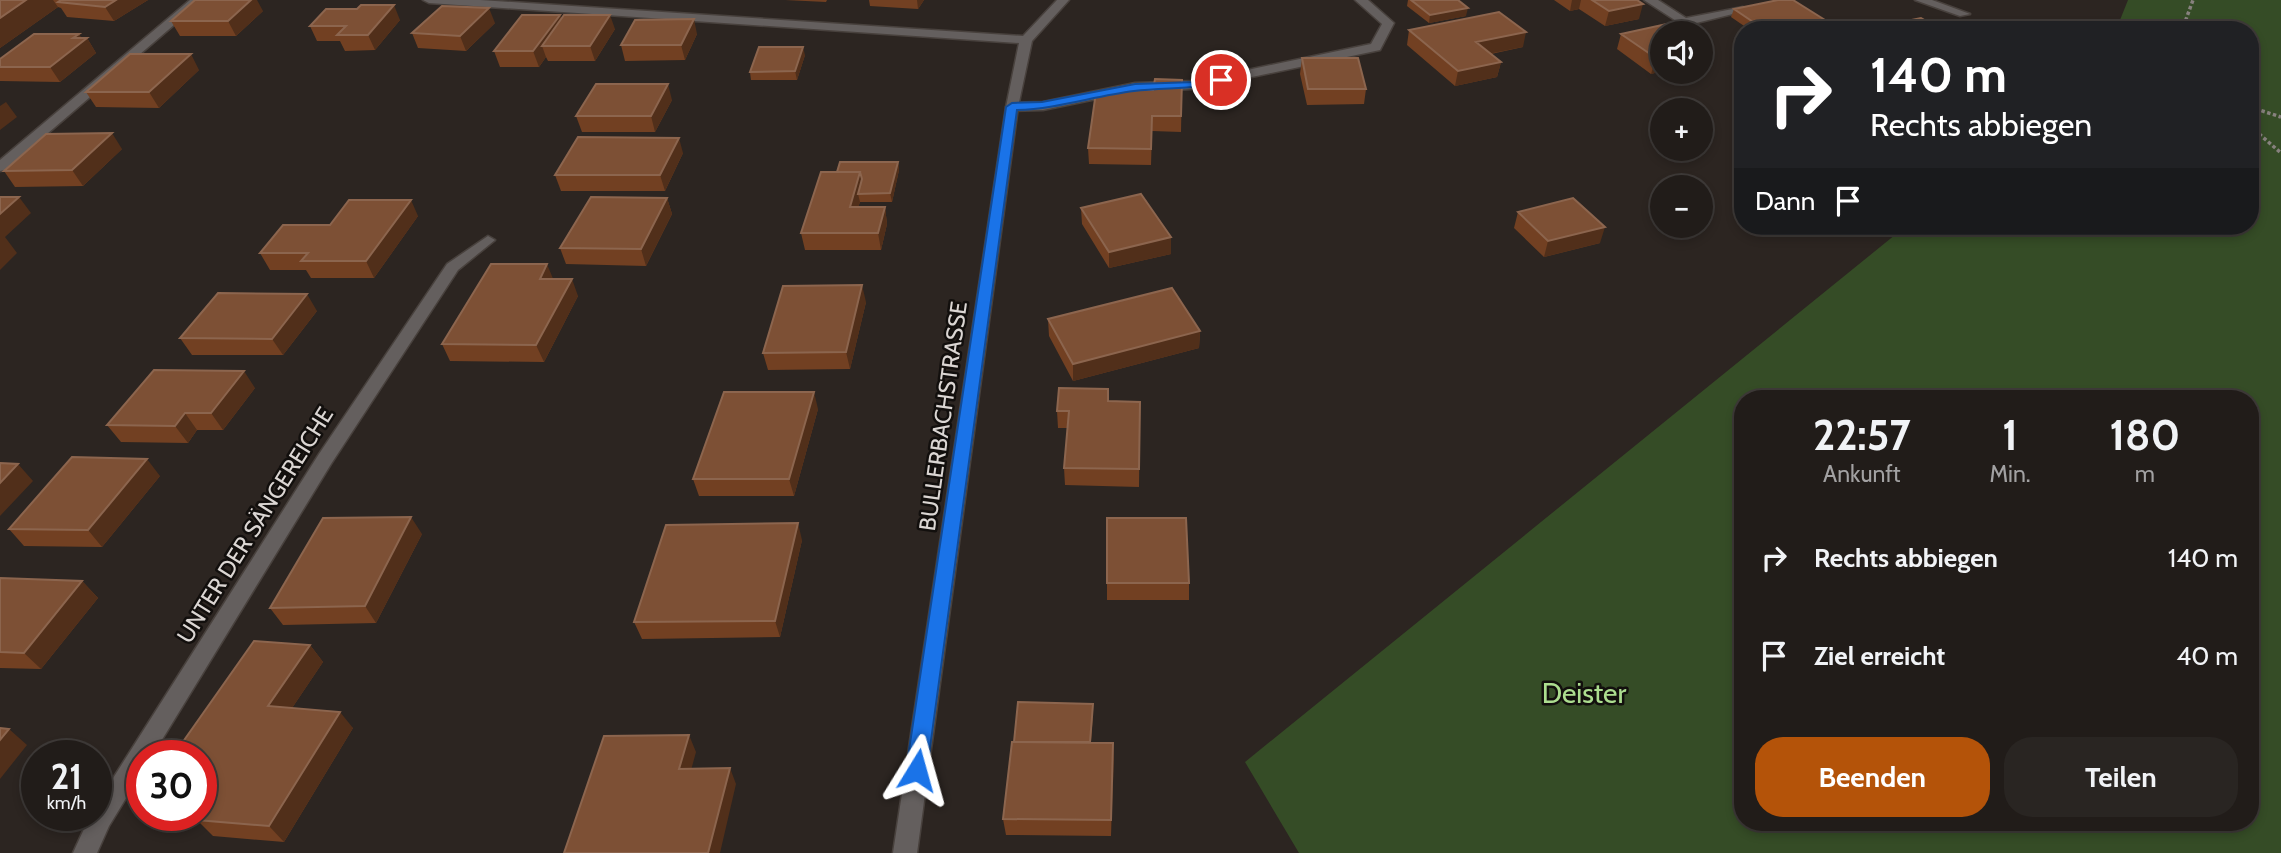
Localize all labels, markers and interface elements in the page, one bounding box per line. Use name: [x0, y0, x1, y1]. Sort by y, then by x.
map controls: [1650, 21, 1713, 238]
button: sound: [1650, 21, 1713, 84]
text: 140 m: [1870, 45, 2007, 104]
icon: right: [1755, 49, 1846, 140]
pin: [1191, 50, 1251, 110]
icon: arrive: [1202, 61, 1240, 99]
button: +: [1650, 98, 1713, 161]
text: Rechts abbiegen: [1870, 105, 2092, 144]
button: −: [1650, 175, 1713, 238]
icon: arrive: [1829, 182, 1867, 220]
text: Dann: [1755, 185, 1815, 217]
street label: BULLERBACHSTRASSE: [913, 299, 973, 533]
street label: UNTER DER SÄNGEREICHE: [171, 402, 339, 648]
text: 22:57: [1813, 409, 1911, 461]
text: 1: [2002, 409, 2018, 461]
text: 180: [2110, 409, 2180, 461]
text: Ankunft: [1823, 460, 1901, 488]
text: Min.: [1990, 460, 2031, 488]
text: m: [2135, 460, 2155, 488]
icon: right: [1755, 539, 1793, 577]
text: Rechts abbiegen: [1814, 542, 1998, 574]
text: 140 m: [2168, 542, 2238, 574]
icon: arrive: [1755, 637, 1793, 675]
text: Ziel erreicht: [1814, 640, 1945, 672]
text: 40 m: [2176, 640, 2238, 672]
park label: Deister: [1542, 676, 1626, 710]
position arrow: [880, 733, 954, 807]
button: Beenden: [1755, 737, 1990, 817]
button: Teilen: [2004, 737, 2238, 817]
speed limit sign: 30: [126, 740, 217, 831]
text: 21: [51, 755, 82, 798]
text: km/h: [47, 792, 86, 814]

